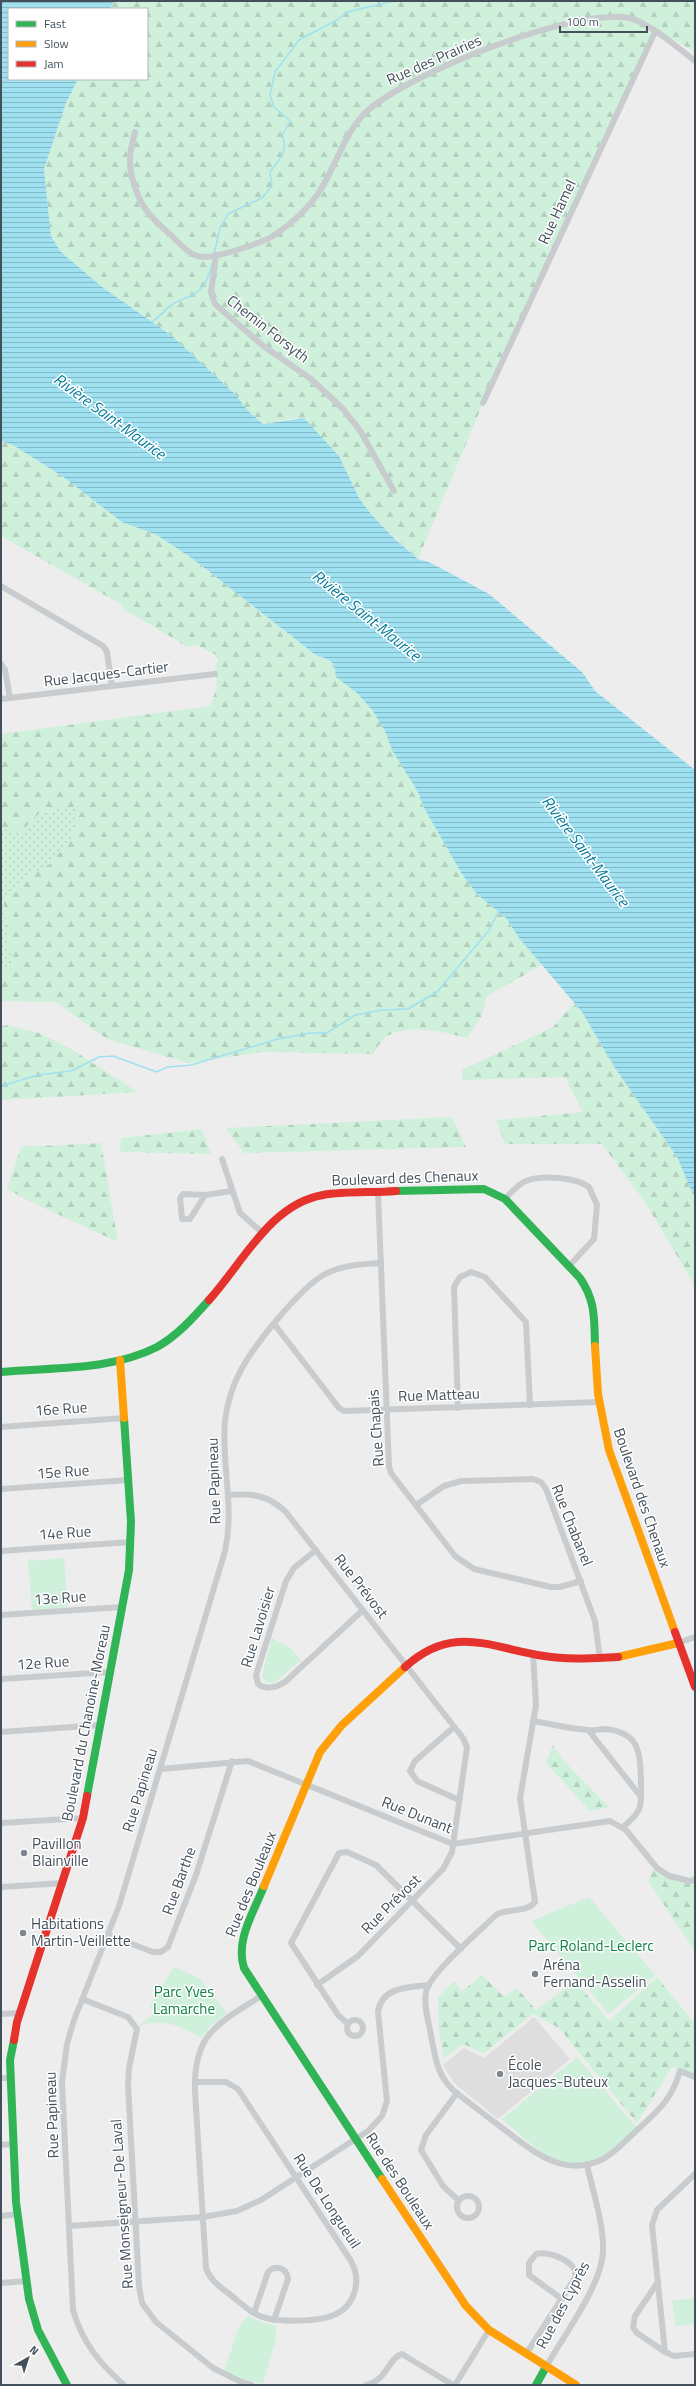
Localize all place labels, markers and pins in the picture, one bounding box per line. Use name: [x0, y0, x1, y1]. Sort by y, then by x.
place label: Pavillon Blainville: [32, 1832, 89, 1872]
marker: Pavillon Blainville: [19, 1848, 29, 1858]
place label: Habitations Martin-Veillette: [31, 1912, 131, 1952]
marker: Habitations Martin-Veillette: [18, 1928, 28, 1938]
place label: Aréna Fernand-Asselin: [543, 1953, 647, 1993]
marker: Aréna Fernand-Asselin: [530, 1969, 540, 1979]
place label: École Jacques-Buteux: [508, 2053, 608, 2093]
marker: École Jacques-Buteux: [495, 2069, 505, 2079]

